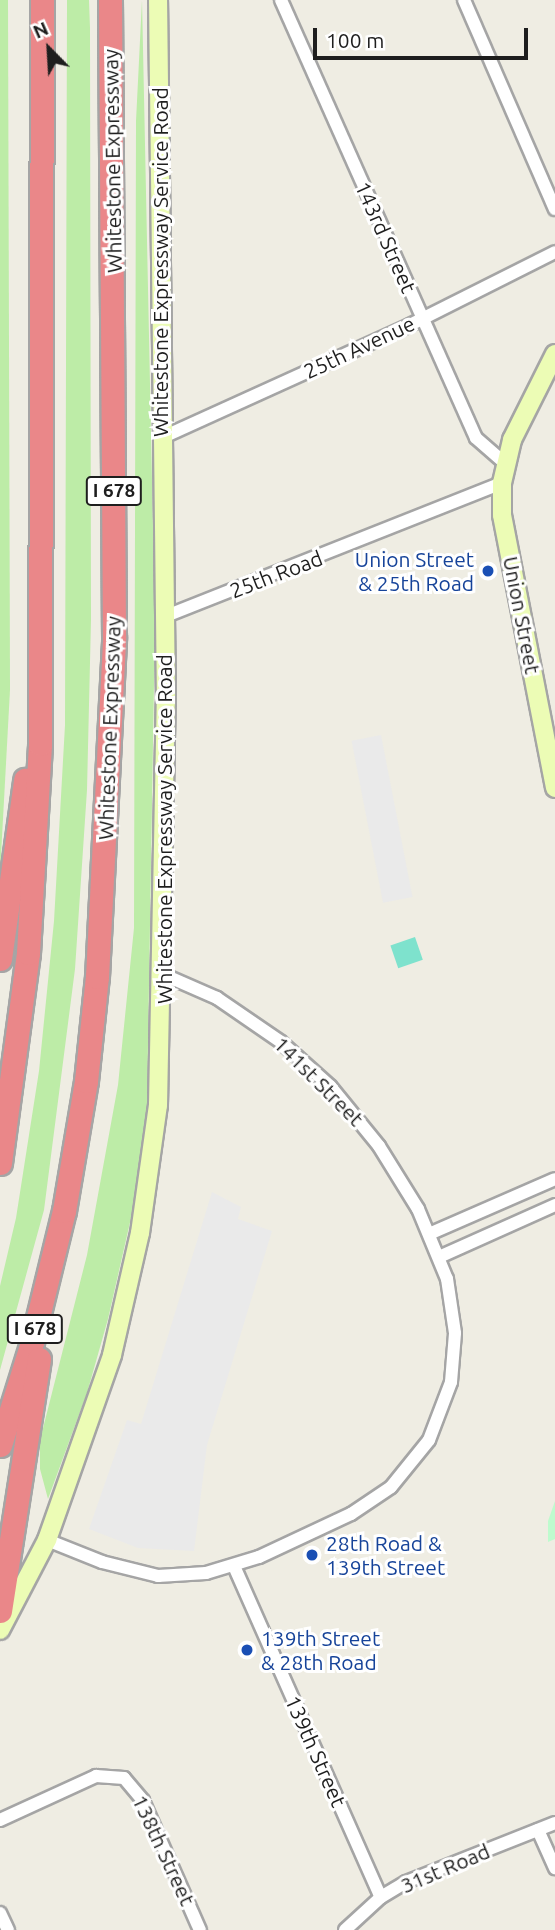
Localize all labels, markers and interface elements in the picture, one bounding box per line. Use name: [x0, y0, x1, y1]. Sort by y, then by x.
north arrow: [14, 14, 84, 84]
scale bar: [317, 14, 532, 58]
text: N: [30, 17, 51, 43]
text: 100 m: [326, 28, 384, 52]
street label: Whitestone Expressway: [97, 49, 127, 273]
street label: Whitestone Expressway Service Road: [147, 87, 173, 437]
street label: 143rd Street: [350, 177, 422, 297]
street label: 25th Avenue: [300, 310, 418, 384]
road number: I 678: [84, 476, 144, 506]
street label: 25th Road: [226, 545, 326, 603]
place label: Union Street & 25th Road: [355, 546, 474, 596]
street label: Union Street: [498, 554, 546, 676]
marker: Union Street & 25th Road: [480, 563, 496, 579]
street label: Whitestone Expressway: [92, 616, 126, 840]
street label: Whitestone Expressway Service Road: [151, 654, 177, 1004]
street label: 141st Street: [269, 1031, 369, 1131]
road number: I 678: [5, 1314, 65, 1344]
place label: 28th Road & 139th Street: [326, 1530, 445, 1580]
marker: 28th Road & 139th Street: [304, 1547, 320, 1563]
place label: 139th Street & 28th Road: [261, 1625, 380, 1675]
marker: 139th Street & 28th Road: [239, 1642, 255, 1658]
street label: 139th Street: [280, 1691, 352, 1811]
street label: 138th Street: [127, 1791, 201, 1909]
street label: 31st Road: [397, 1838, 493, 1898]

